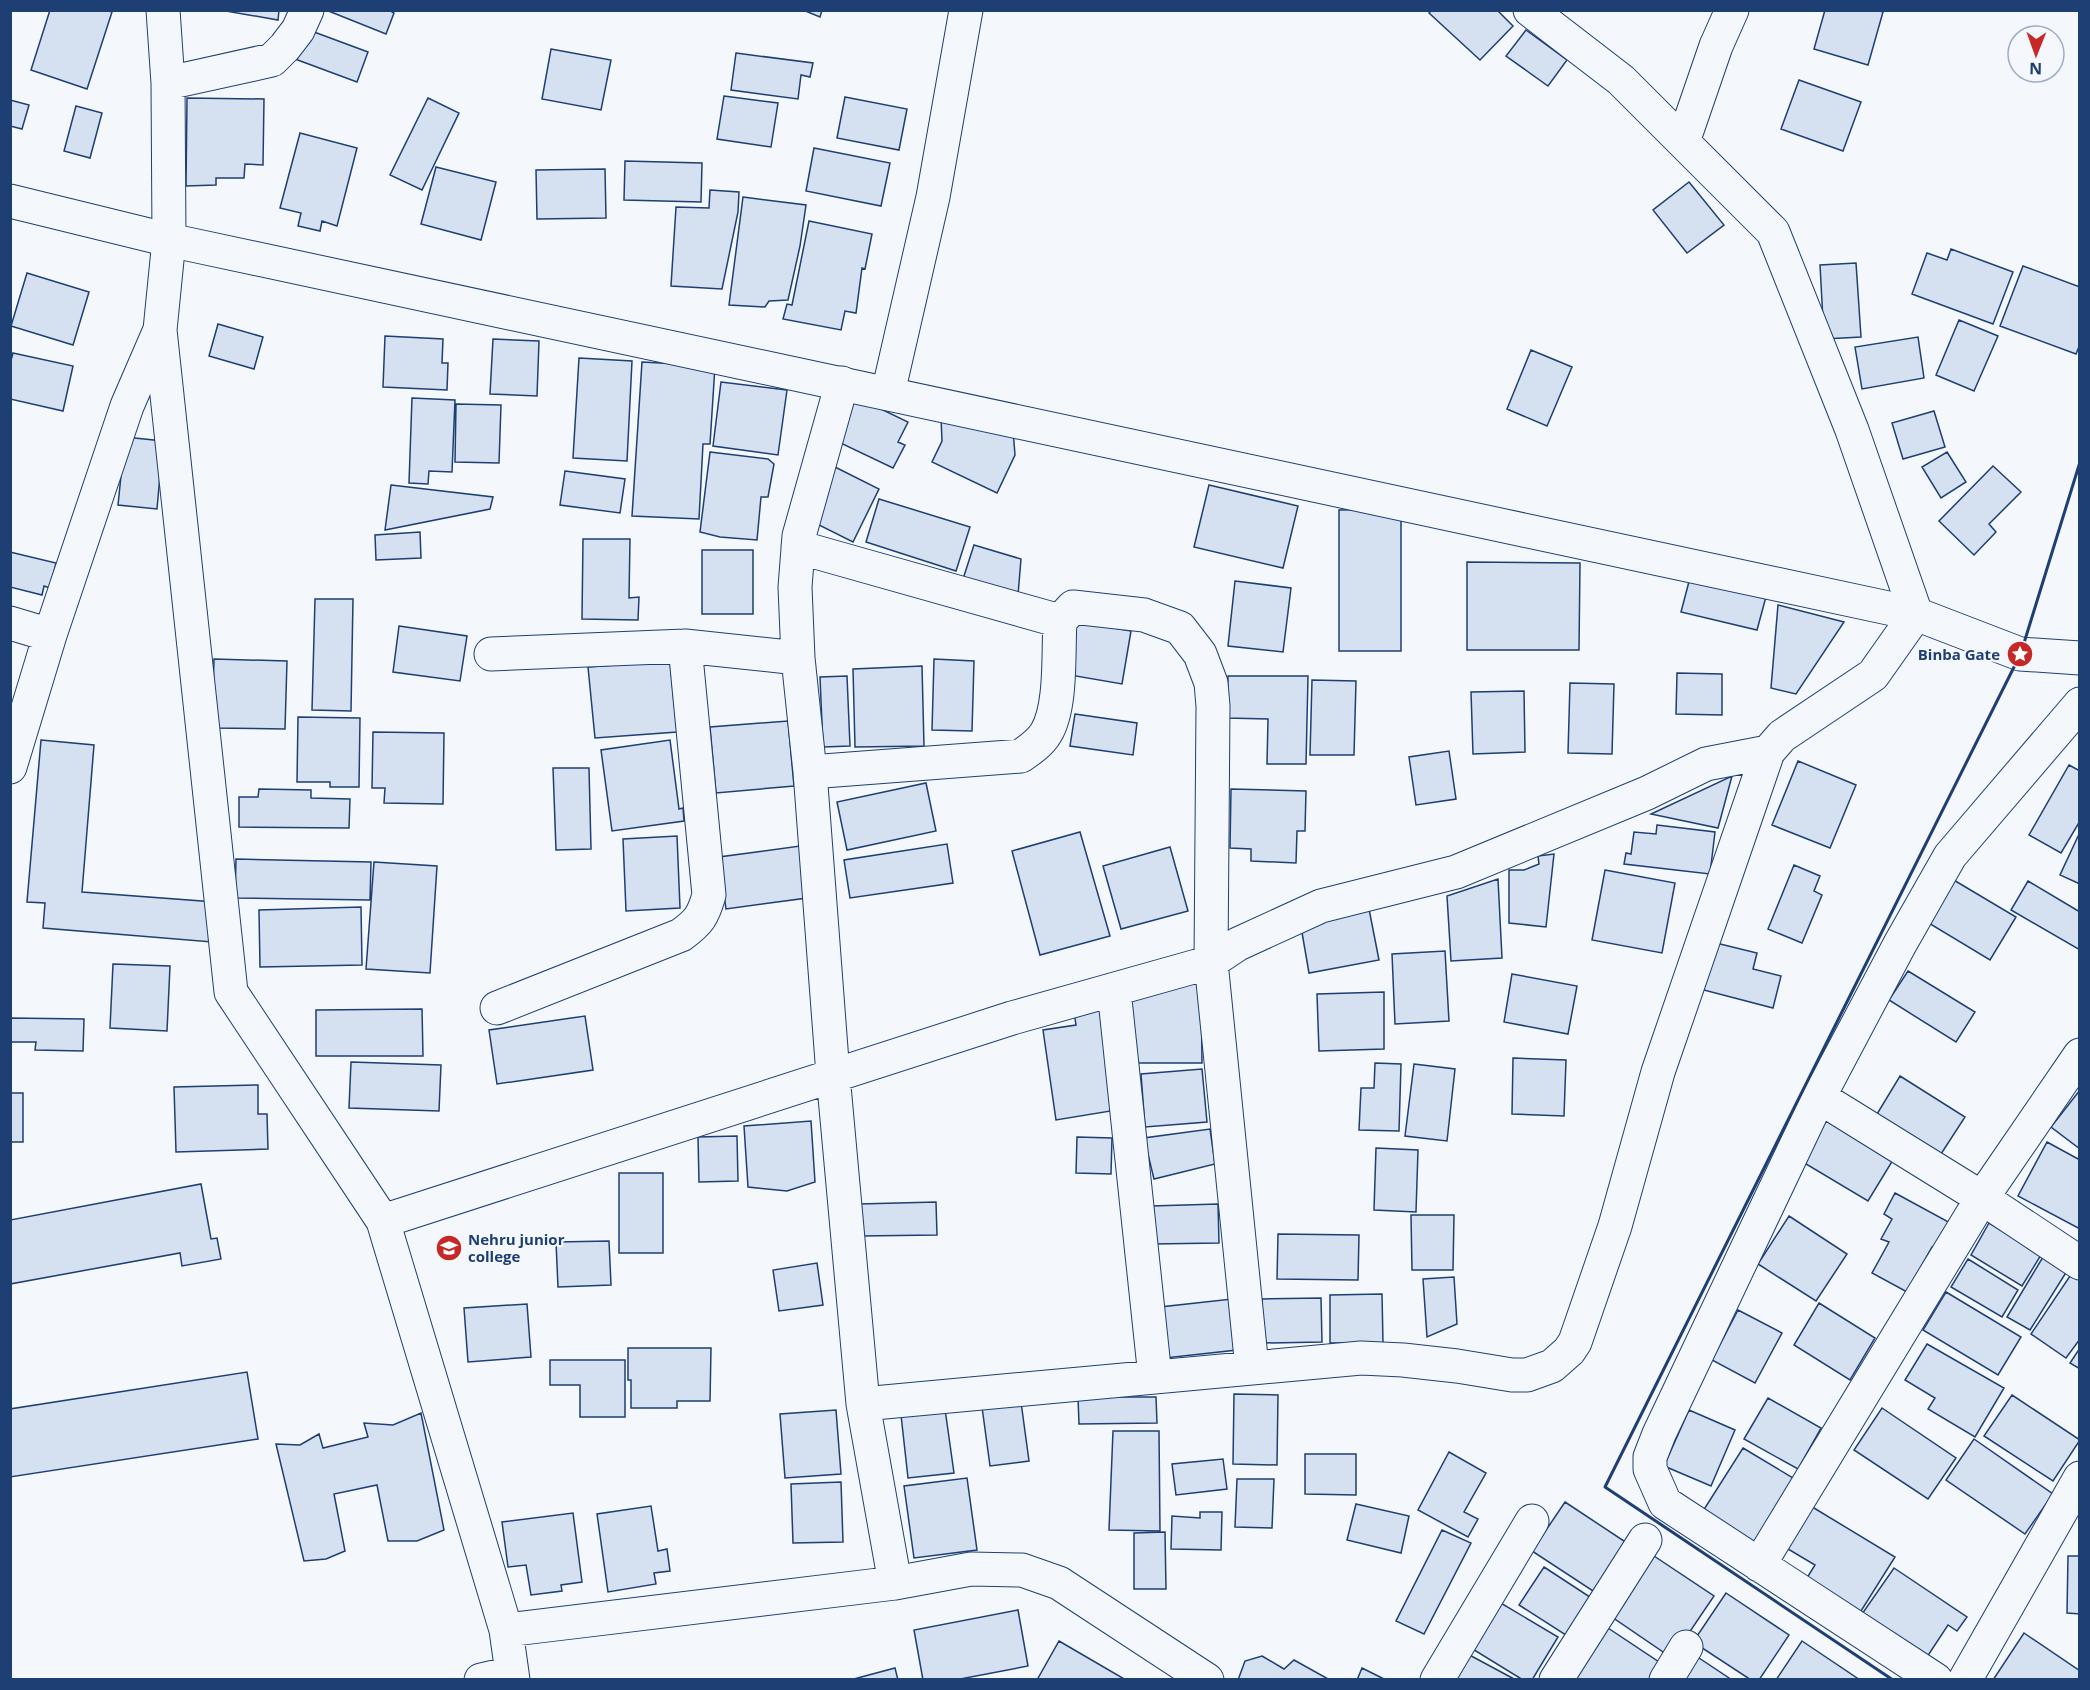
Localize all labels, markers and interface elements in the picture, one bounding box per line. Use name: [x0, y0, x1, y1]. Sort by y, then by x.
north arrow: [2006, 24, 2066, 84]
text: N: [2029, 58, 2042, 80]
place icon: Binba Gate: [2005, 639, 2035, 669]
place label: Binba Gate: [1918, 644, 2000, 664]
place label: Nehru junior college: [468, 1229, 565, 1266]
school or university icon: Nehru junior college: [434, 1233, 464, 1263]

